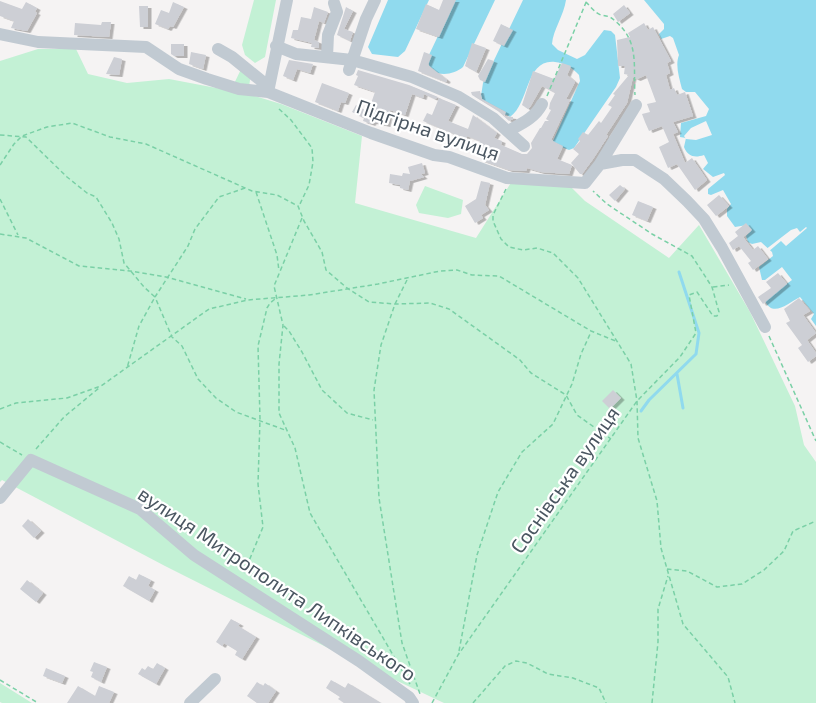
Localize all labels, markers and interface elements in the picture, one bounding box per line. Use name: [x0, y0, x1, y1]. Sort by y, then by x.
street label: Підгірна вулиця: [353, 93, 503, 166]
street label: Соснівська вулиця: [505, 402, 625, 558]
street label: вулиця Митрополита Липківського: [133, 481, 421, 686]

